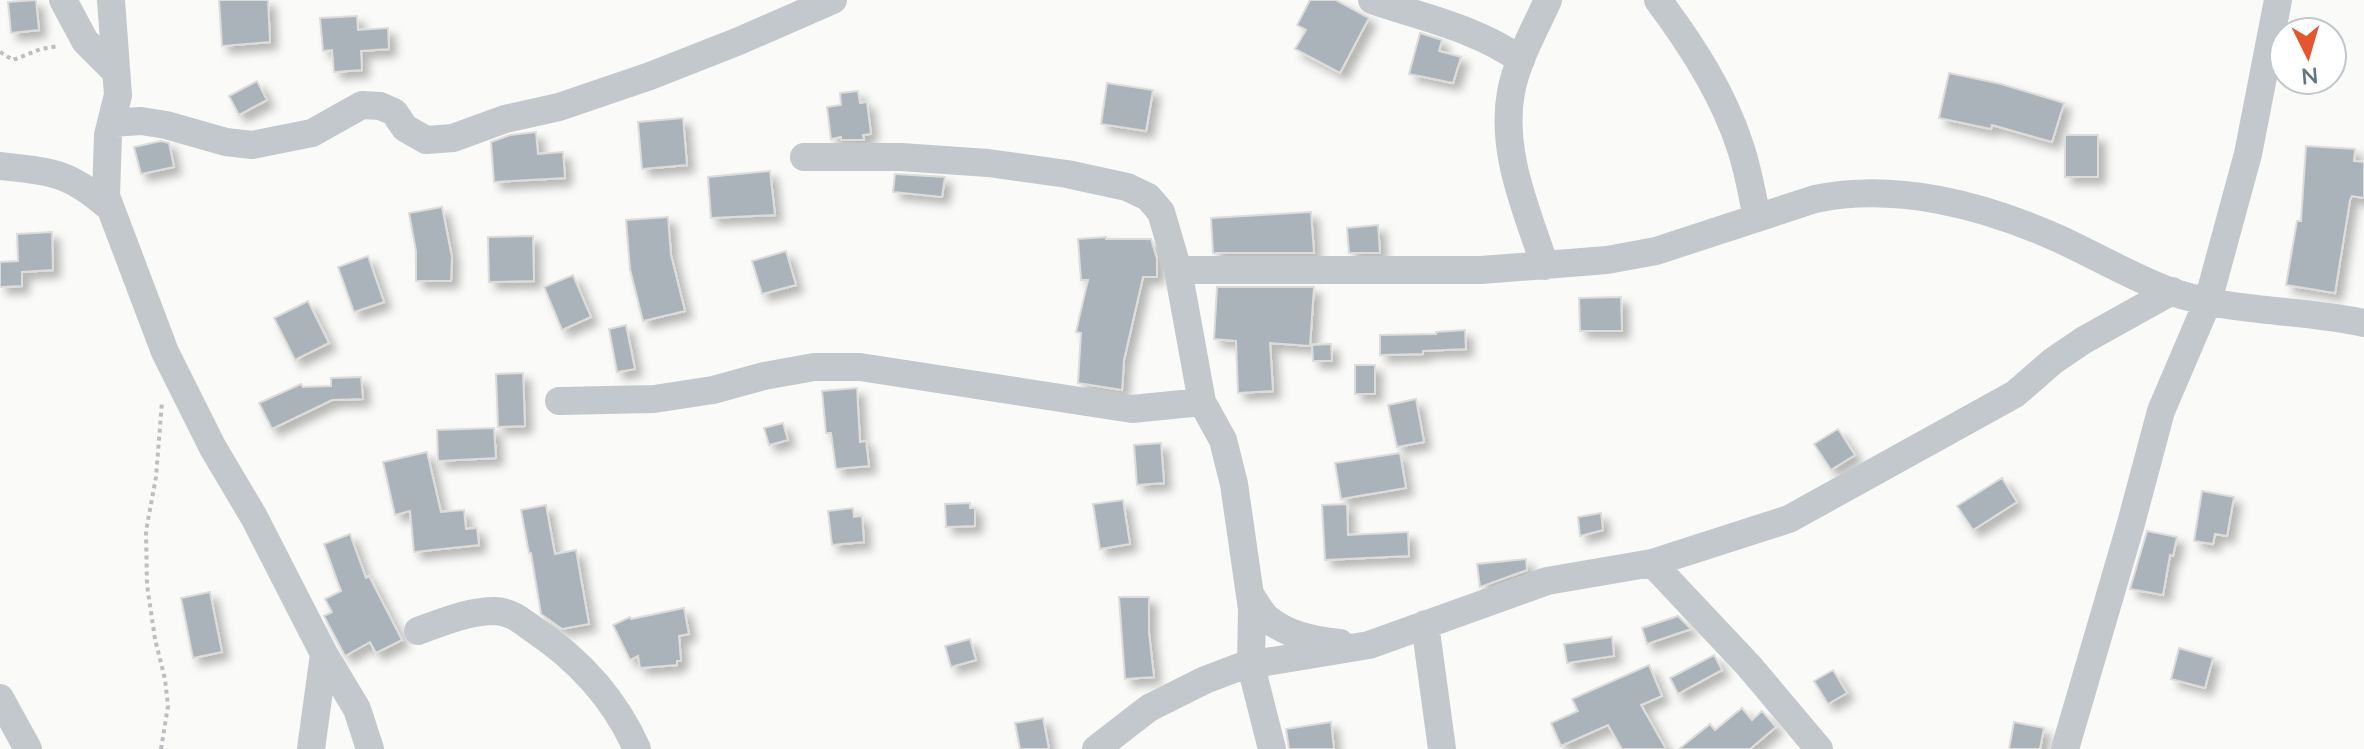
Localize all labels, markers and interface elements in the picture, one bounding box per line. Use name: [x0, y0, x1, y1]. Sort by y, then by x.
north arrow: [2268, 16, 2348, 96]
text: N: [2300, 62, 2319, 91]

